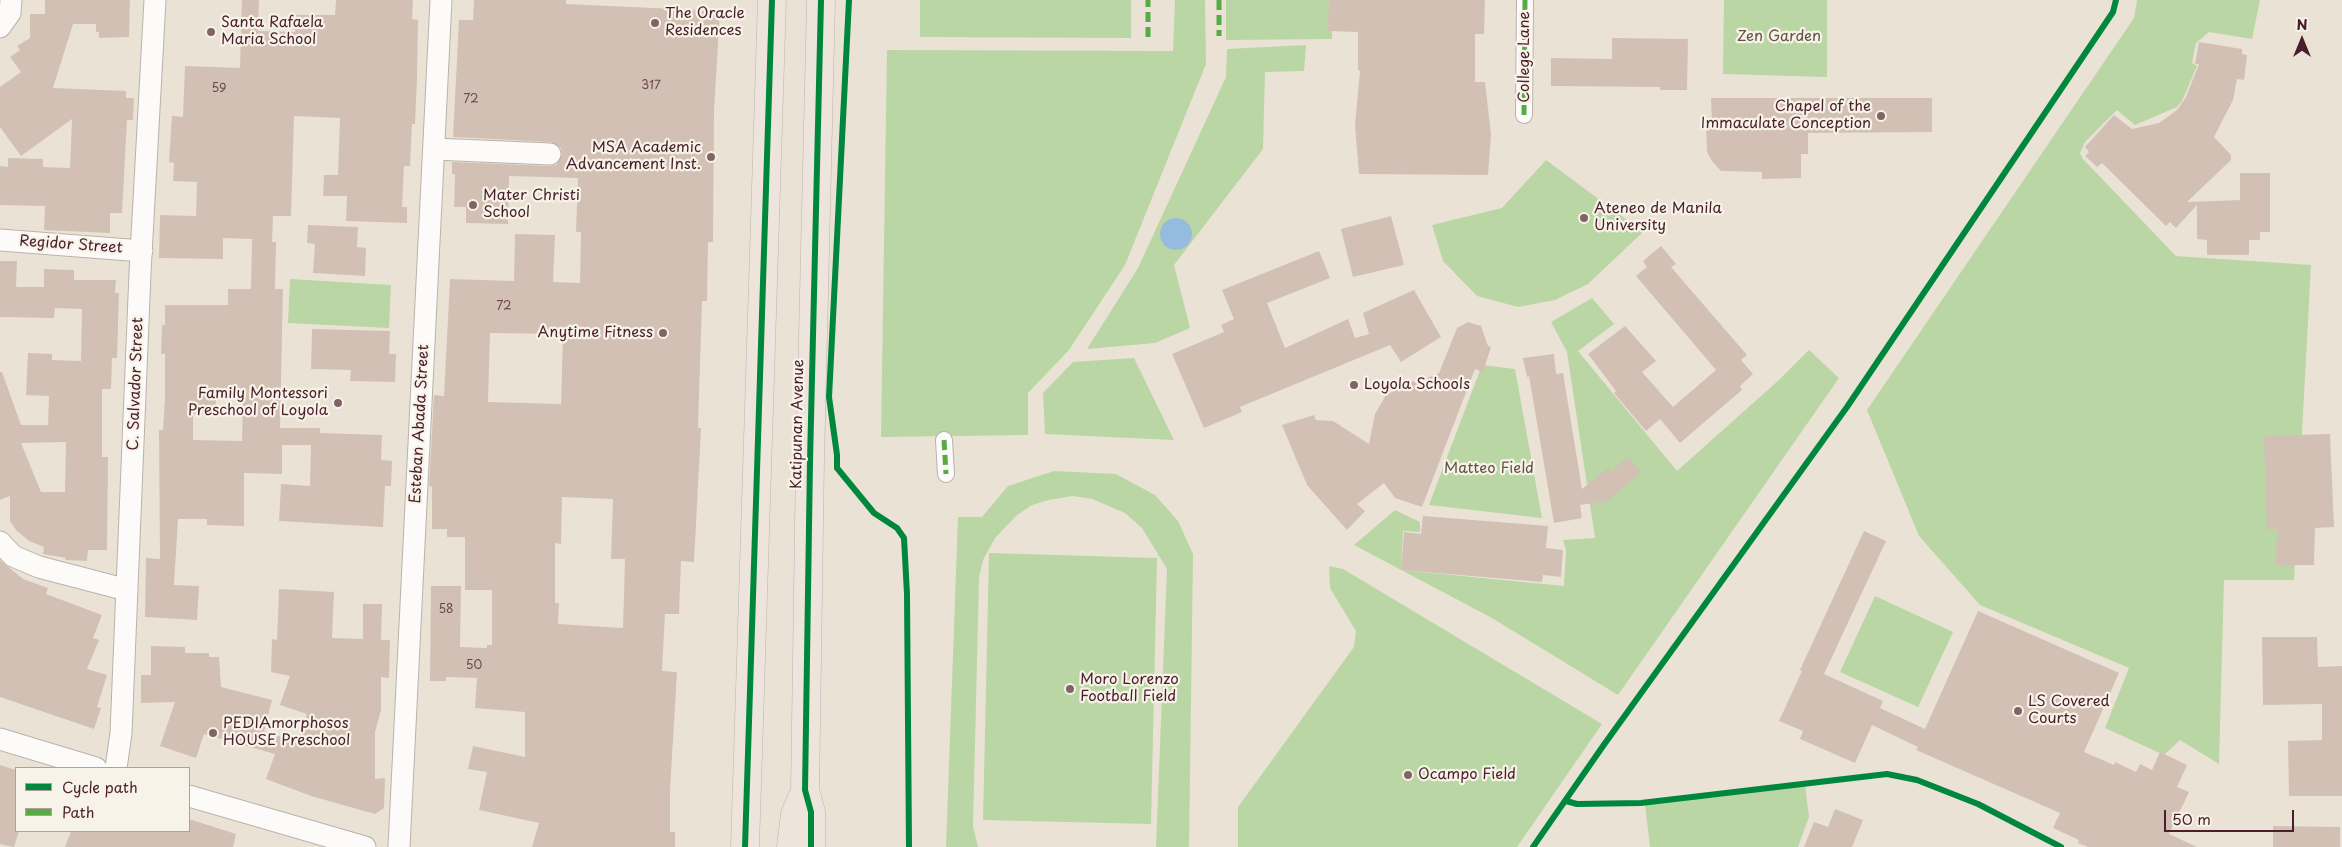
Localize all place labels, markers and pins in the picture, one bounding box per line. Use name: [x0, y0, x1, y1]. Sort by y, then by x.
place label: The Oracle Residences: [665, 5, 745, 40]
place label: Santa Rafaela Maria School: [221, 14, 323, 49]
marker: The Oracle Residences: [649, 17, 661, 29]
marker: Santa Rafaela Maria School: [205, 26, 217, 38]
place label: Chapel of the Immaculate Conception: [1701, 98, 1871, 133]
marker: Chapel of the Immaculate Conception: [1875, 110, 1887, 122]
place label: MSA Academic Advancement Inst.: [566, 139, 701, 174]
marker: MSA Academic Advancement Inst.: [705, 151, 717, 163]
place label: Mater Christi School: [483, 187, 580, 222]
marker: Mater Christi School: [467, 199, 479, 211]
place label: Ateneo de Manila University: [1594, 200, 1722, 235]
marker: Ateneo de Manila University: [1578, 212, 1590, 224]
place label: Anytime Fitness: [538, 324, 653, 342]
marker: Anytime Fitness: [657, 327, 669, 339]
place label: Loyola Schools: [1364, 376, 1470, 394]
marker: Loyola Schools: [1348, 379, 1360, 391]
place label: Family Montessori Preschool of Loyola: [188, 385, 328, 420]
marker: Family Montessori Preschool of Loyola: [332, 397, 344, 409]
place label: Moro Lorenzo Football Field: [1080, 671, 1179, 706]
marker: Moro Lorenzo Football Field: [1064, 683, 1076, 695]
place label: LS Covered Courts: [2028, 693, 2110, 728]
marker: LS Covered Courts: [2012, 705, 2024, 717]
place label: PEDIAmorphosos HOUSE Preschool: [223, 715, 350, 750]
marker: PEDIAmorphosos HOUSE Preschool: [207, 727, 219, 739]
place label: Ocampo Field: [1418, 766, 1516, 784]
marker: Ocampo Field: [1402, 769, 1414, 781]

